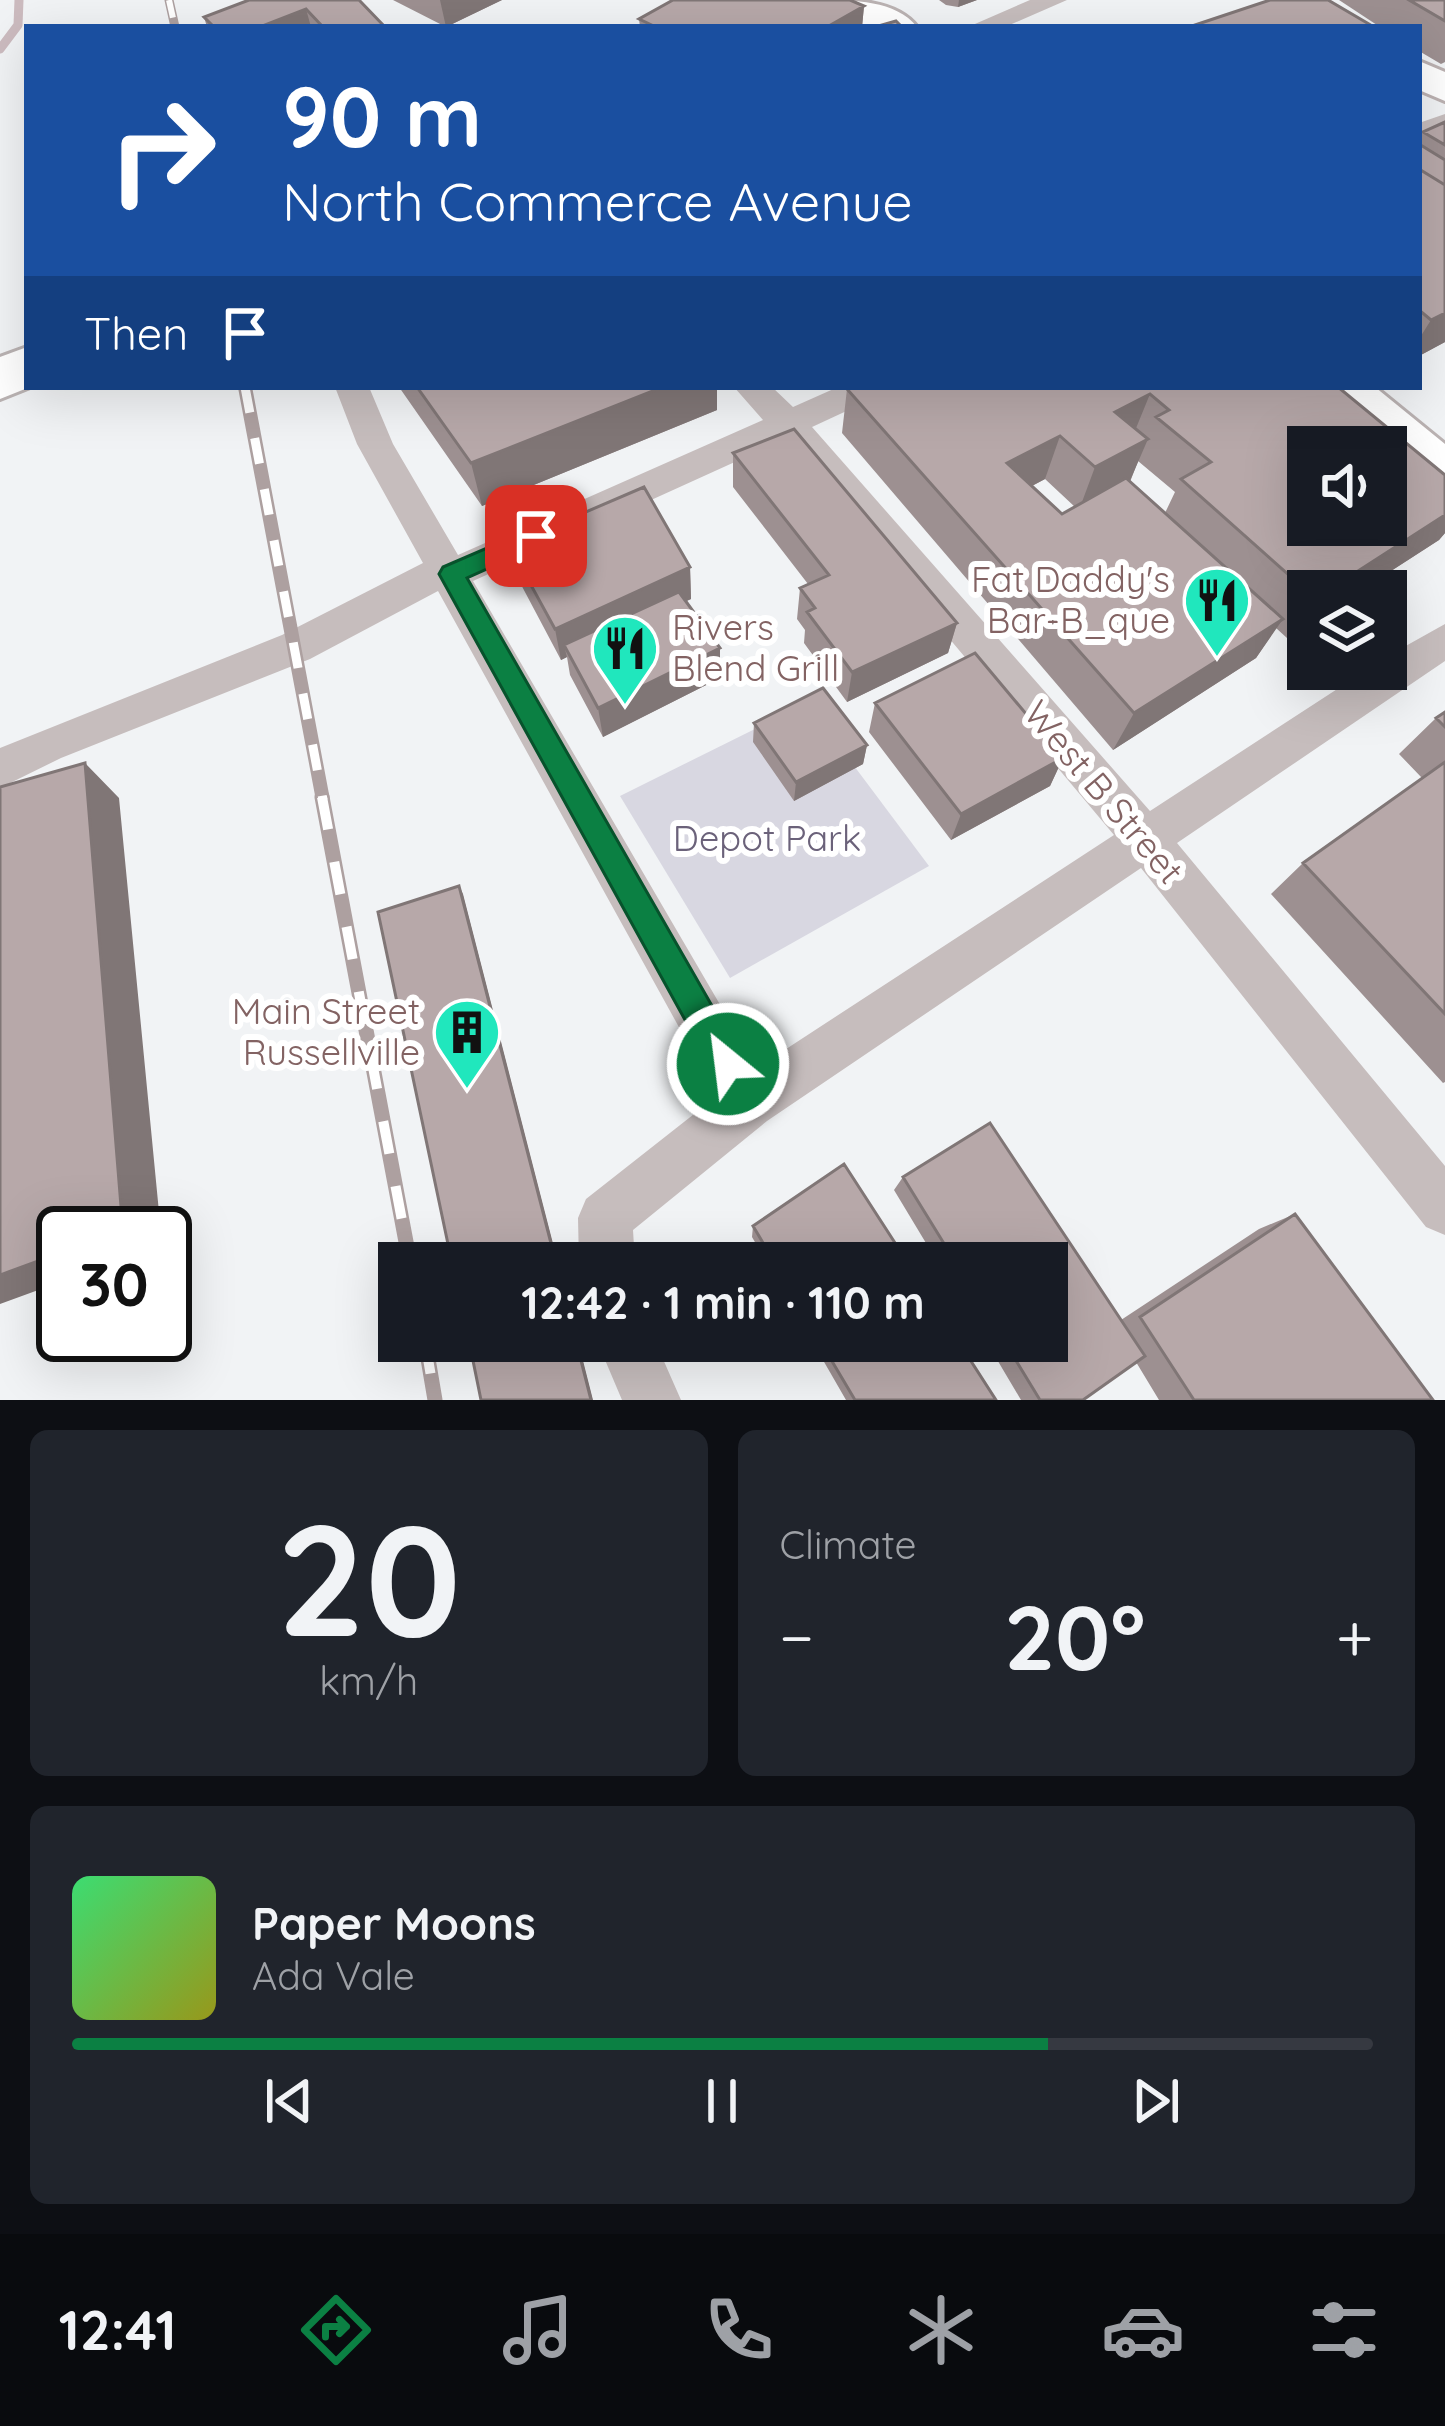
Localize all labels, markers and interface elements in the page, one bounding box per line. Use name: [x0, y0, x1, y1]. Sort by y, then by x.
text: 90 m: [282, 63, 482, 168]
icon: right: [84, 72, 240, 228]
text: North Commerce Avenue: [282, 167, 913, 235]
icon: arrive: [212, 300, 278, 366]
text: Then: [84, 305, 188, 361]
map controls: [1287, 426, 1407, 690]
button: sound: [1287, 426, 1407, 546]
pin: [485, 485, 587, 587]
icon: arrive: [503, 503, 569, 569]
place label: Fat Daddy's Bar-B_que: [971, 556, 1170, 642]
restaurant icon: Fat Daddy's Bar-B_que: [1182, 565, 1252, 659]
button: layers: [1287, 570, 1407, 690]
place label: Rivers Blend Grill: [672, 604, 839, 690]
restaurant icon: Rivers Blend Grill: [590, 613, 660, 707]
street label: West B Street: [1015, 691, 1194, 892]
park label: Depot Park: [673, 815, 861, 860]
place label: Main Street Russellville: [232, 988, 420, 1074]
building icon: Main Street Russellville: [432, 997, 502, 1091]
position arrow: [665, 1001, 791, 1127]
speed limit sign: 30: [36, 1206, 192, 1362]
text: 12:42 · 1 min · 110 m: [521, 1274, 925, 1330]
text: 20: [276, 1480, 461, 1675]
text: Climate: [780, 1520, 917, 1569]
text: 20°: [1004, 1580, 1146, 1693]
text: −: [780, 1595, 814, 1678]
text: +: [1336, 1595, 1373, 1678]
text: km/h: [319, 1656, 418, 1705]
text: Paper Moons: [252, 1895, 536, 1951]
text: Ada Vale: [252, 1951, 415, 2000]
icon: previous: [256, 2068, 322, 2134]
icon: pause: [689, 2068, 755, 2134]
icon: next: [1123, 2068, 1189, 2134]
icon: directions: [294, 2288, 378, 2372]
icon: music: [496, 2288, 580, 2372]
icon: phone: [697, 2288, 781, 2372]
icon: climate: [899, 2288, 983, 2372]
icon: car: [1101, 2288, 1185, 2372]
icon: filters: [1302, 2288, 1386, 2372]
text: 12:41: [59, 2296, 176, 2364]

